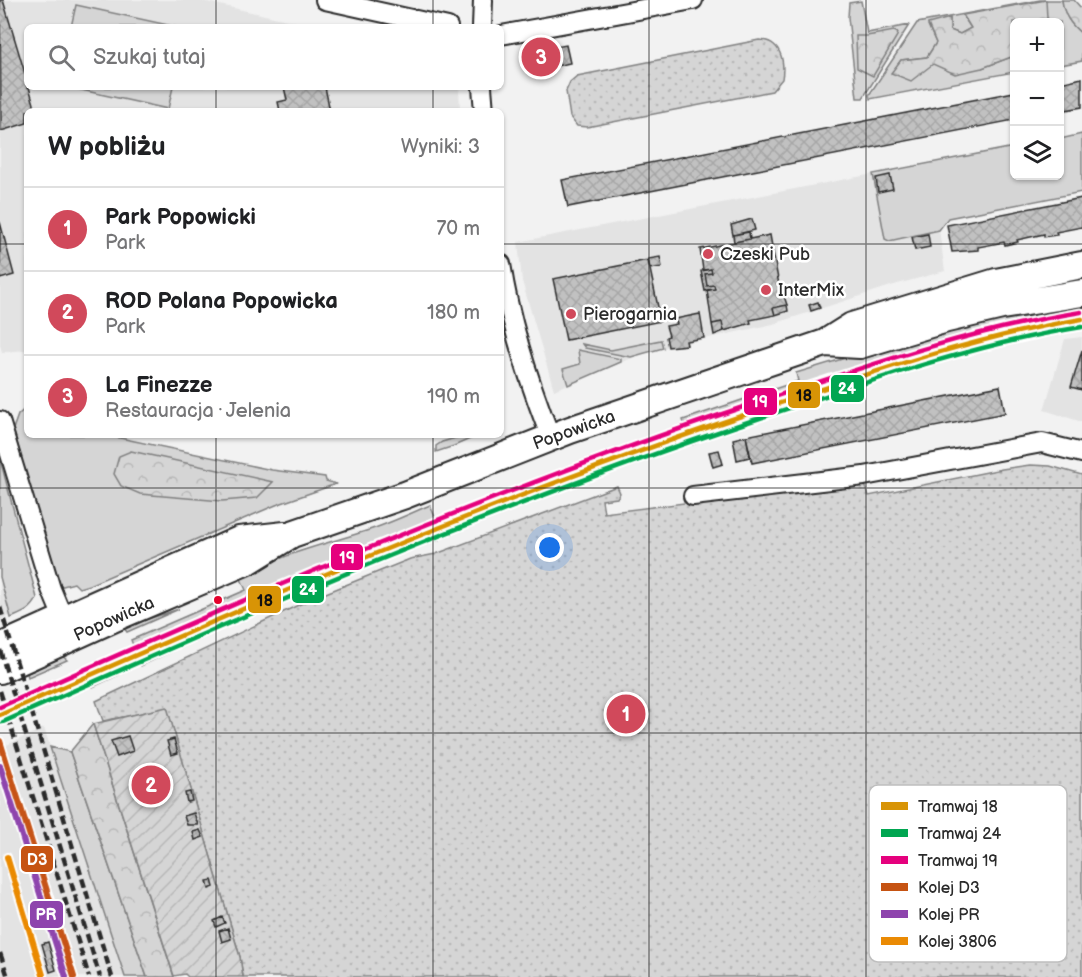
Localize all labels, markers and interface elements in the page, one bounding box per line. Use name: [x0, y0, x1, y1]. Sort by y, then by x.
map controls: [1010, 18, 1064, 180]
button: +: [1010, 18, 1064, 72]
search box: [24, 24, 504, 90]
pin: 3: [522, 34, 560, 80]
icon: search: [45, 41, 78, 74]
text: Szukaj tutaj: [93, 44, 206, 71]
button: −: [1010, 72, 1064, 126]
button: layers: [1010, 126, 1064, 180]
text: W pobliżu: [48, 132, 166, 163]
text: Wyniki: 3: [401, 135, 480, 159]
text: Park Popowicki: [105, 204, 256, 231]
text: 1: [63, 217, 72, 241]
text: 70 m: [436, 217, 480, 241]
text: Park: [105, 231, 145, 255]
place label: Czeski Pub: [720, 244, 810, 265]
marker: Czeski Pub: [701, 247, 715, 261]
place label: InterMix: [778, 280, 845, 301]
marker: InterMix: [759, 283, 773, 297]
text: ROD Polana Popowicka: [105, 288, 338, 315]
text: 2: [62, 301, 73, 325]
text: 180 m: [427, 301, 480, 325]
place label: Pierogarnia: [583, 304, 677, 325]
marker: Pierogarnia: [564, 307, 578, 321]
text: Park: [105, 315, 145, 339]
text: La Finezze: [105, 372, 213, 399]
line badge: 24: [830, 374, 865, 403]
text: 24: [838, 380, 857, 399]
line badge: 18: [787, 381, 821, 409]
text: 3: [62, 385, 73, 409]
text: 190 m: [427, 385, 480, 409]
line badge: 19: [743, 387, 778, 416]
text: 18: [796, 387, 812, 406]
text: 19: [752, 393, 768, 412]
text: Restauracja · Jelenia: [105, 399, 291, 423]
street label: Popowicka: [530, 405, 618, 455]
your location: [535, 533, 564, 562]
line badge: 19: [330, 543, 364, 571]
text: 19: [339, 549, 355, 568]
line badge: 24: [291, 575, 325, 604]
text: 24: [299, 581, 318, 600]
line badge: 18: [247, 585, 282, 614]
street label: Popowicka: [70, 592, 158, 646]
text: 18: [257, 592, 273, 611]
unlabelled marker: [212, 594, 224, 606]
pin: 1: [606, 692, 646, 736]
pin: 2: [132, 762, 170, 808]
legend: [869, 785, 1067, 962]
text: Tramwaj 18: [918, 798, 998, 817]
text: Tramwaj 24: [918, 825, 1001, 844]
line badge: D3: [20, 845, 54, 873]
text: D3: [27, 851, 47, 870]
text: Tramwaj 19: [918, 852, 998, 871]
text: Kolej D3: [918, 879, 980, 898]
line badge: PR: [29, 900, 64, 929]
text: PR: [36, 906, 57, 925]
text: Kolej PR: [918, 906, 980, 925]
text: Kolej 3806: [918, 933, 997, 952]

